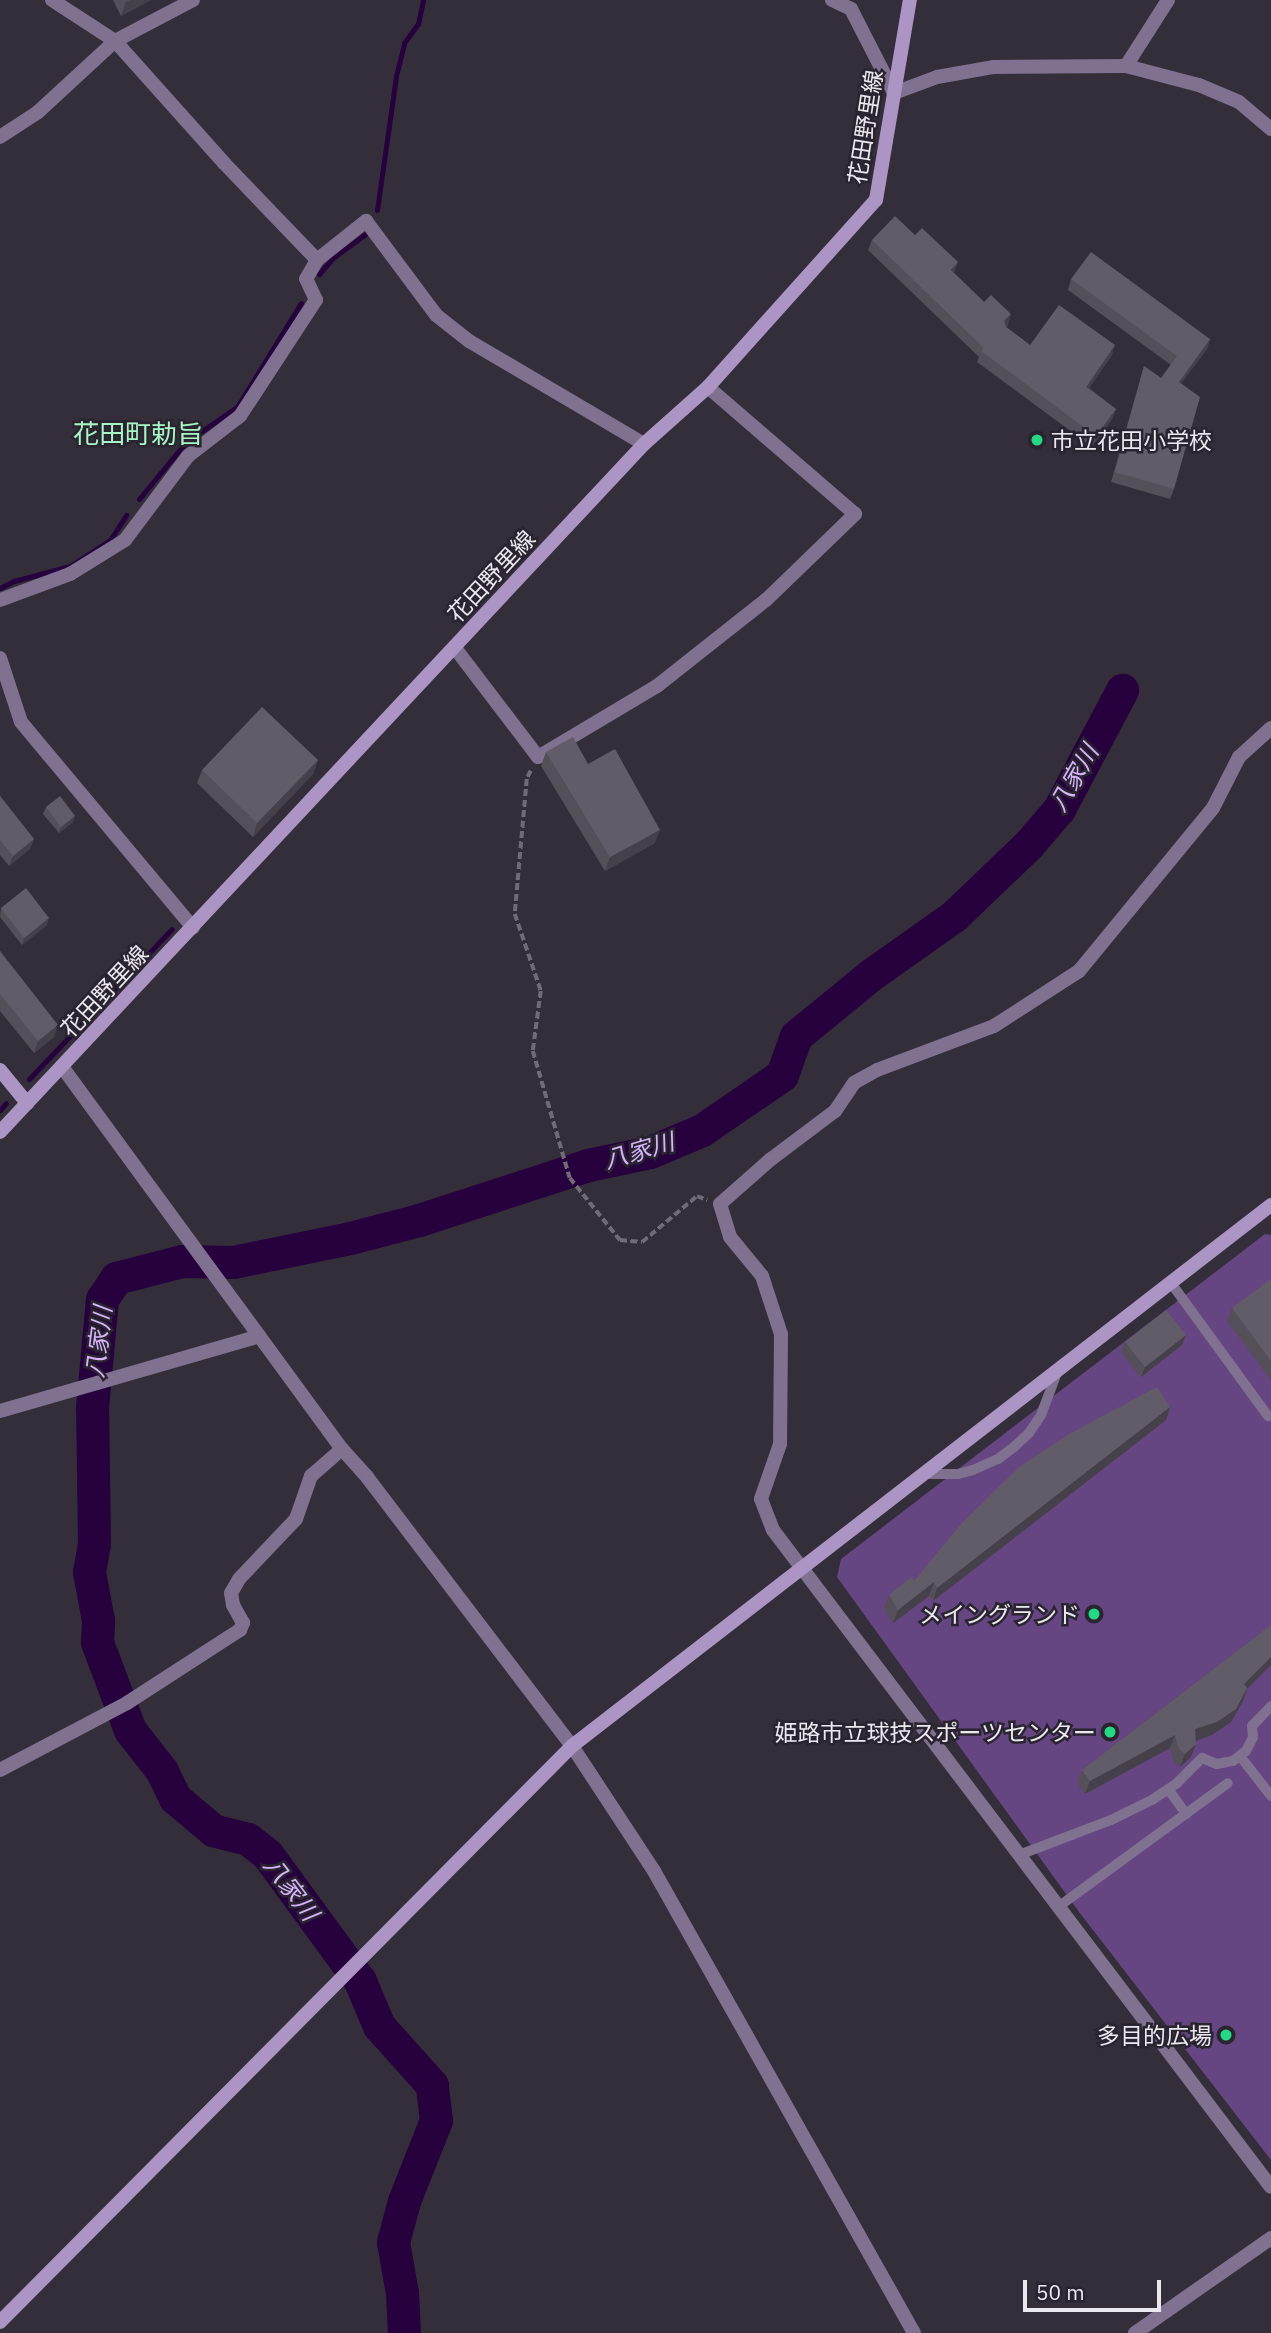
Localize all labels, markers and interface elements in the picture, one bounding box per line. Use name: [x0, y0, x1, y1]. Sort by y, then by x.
street label: 花田野里線: [842, 68, 888, 186]
district label: 花田町勅旨: [73, 418, 203, 450]
place label: 市立花田小学校: [1051, 426, 1212, 454]
marker: 市立花田小学校: [1029, 432, 1045, 448]
street label: 花田野里線: [442, 525, 540, 627]
water label: 八家川: [1044, 740, 1104, 816]
street label: 花田野里線: [55, 940, 153, 1042]
water label: 八家川: [600, 1127, 678, 1175]
water label: 八家川: [80, 1305, 118, 1379]
place label: メイングランド: [919, 1600, 1080, 1628]
marker: メイングランド: [1086, 1606, 1102, 1622]
place label: 姫路市立球技スポーツセンター: [774, 1718, 1096, 1746]
marker: 姫路市立球技スポーツセンター: [1102, 1724, 1118, 1740]
water label: 八家川: [258, 1852, 324, 1926]
place label: 多目的広場: [1097, 2021, 1212, 2049]
marker: 多目的広場: [1218, 2027, 1234, 2043]
scale bar: [1026, 2266, 1164, 2310]
text: 50 m: [1036, 2278, 1085, 2306]

